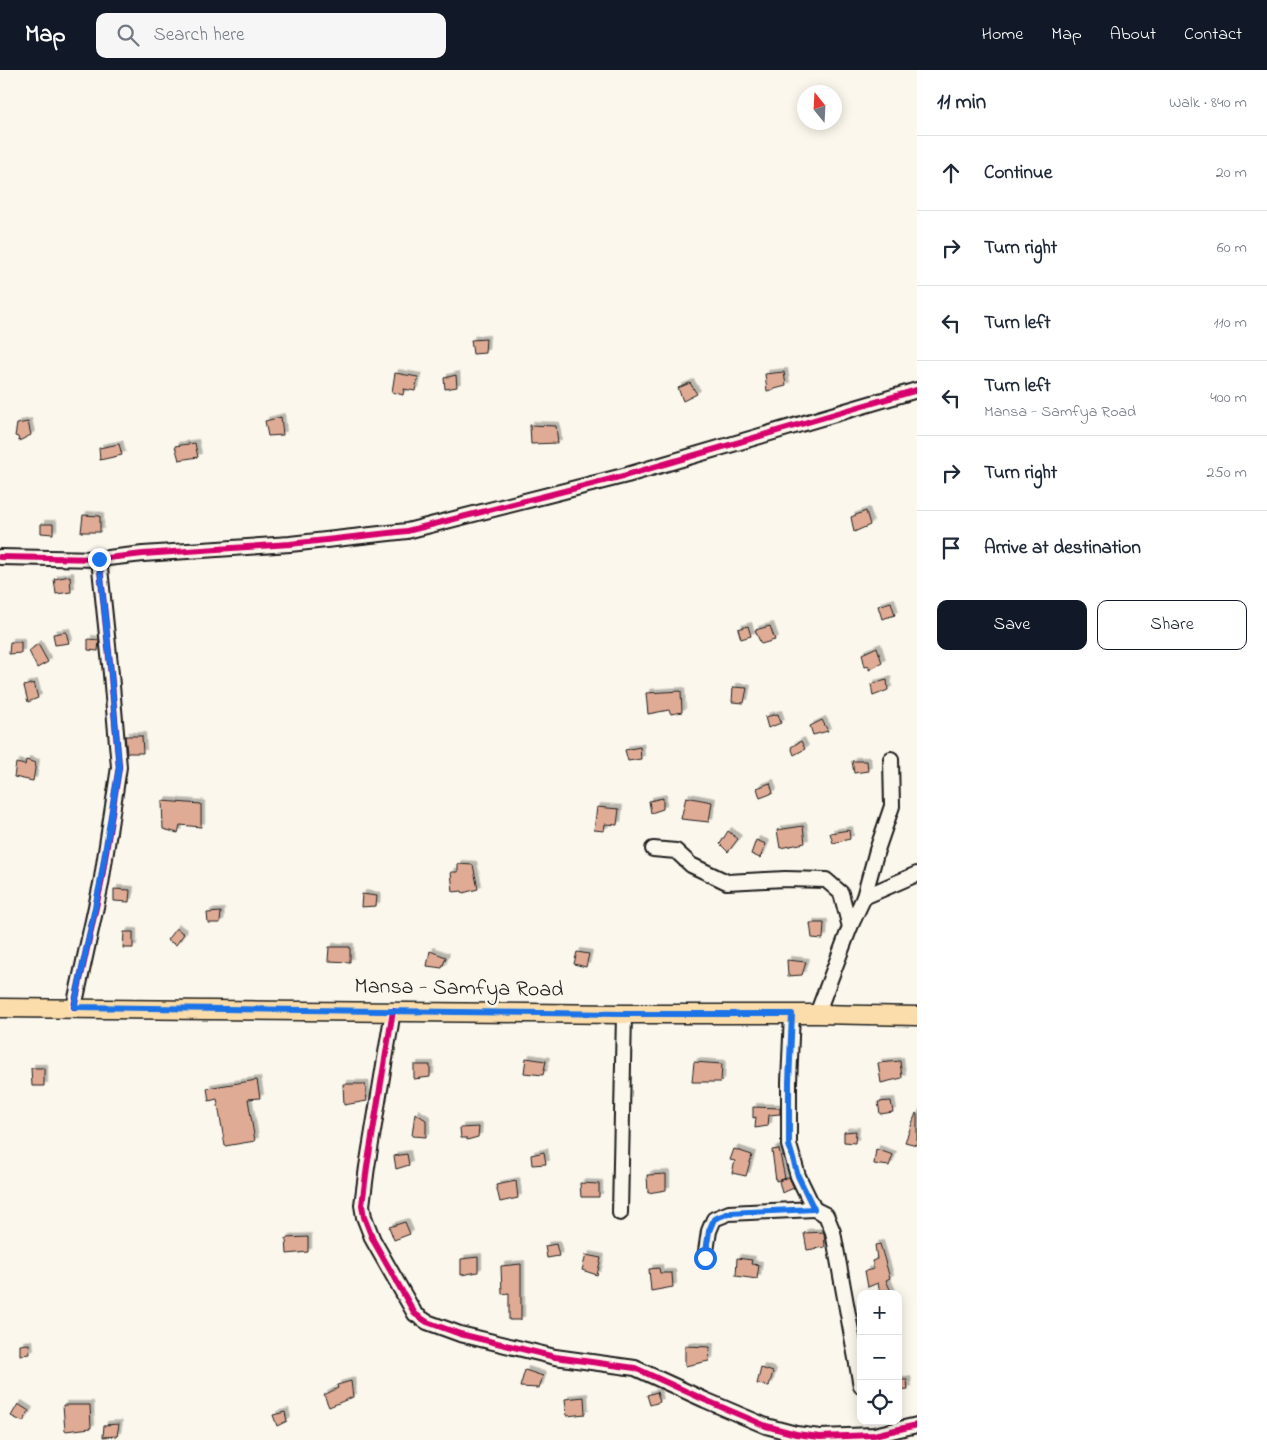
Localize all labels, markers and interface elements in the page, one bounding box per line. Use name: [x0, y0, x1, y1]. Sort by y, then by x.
search box: [96, 13, 446, 58]
text: Map: [25, 18, 66, 53]
icon: search: [114, 21, 142, 49]
text: Search here: [154, 22, 245, 49]
text: Home: [982, 22, 1023, 48]
text: Map: [1051, 22, 1082, 48]
text: About: [1110, 22, 1156, 48]
text: Contact: [1184, 22, 1242, 48]
north arrow: [797, 85, 842, 130]
text: 11 min: [937, 88, 986, 118]
text: Walk · 840 m: [1169, 91, 1247, 115]
icon: ahead: [937, 159, 965, 187]
text: Continue: [984, 160, 1052, 187]
text: 20 m: [1216, 161, 1247, 185]
icon: right: [937, 234, 965, 262]
text: Turn right: [984, 235, 1057, 262]
text: 60 m: [1217, 236, 1247, 260]
icon: left: [937, 309, 965, 337]
text: Turn left: [984, 310, 1051, 337]
text: 110 m: [1213, 311, 1247, 335]
text: Turn left: [984, 373, 1051, 400]
icon: left: [937, 384, 965, 412]
text: 400 m: [1210, 386, 1247, 410]
text: Mansa - Samfya Road: [984, 400, 1136, 424]
icon: right: [937, 459, 965, 487]
text: Turn right: [984, 460, 1057, 487]
text: 250 m: [1207, 461, 1247, 485]
icon: arrive: [937, 534, 965, 562]
text: Arrive at destination: [984, 535, 1141, 562]
route end: [88, 548, 111, 571]
button: Save: [937, 600, 1087, 650]
button: Share: [1097, 600, 1247, 650]
street label: Mansa - Samfya Road: [354, 971, 564, 1008]
route start: [694, 1247, 717, 1270]
map controls: [857, 1290, 902, 1425]
button: +: [857, 1290, 902, 1335]
button: −: [857, 1335, 902, 1380]
button: locate: [857, 1380, 902, 1425]

